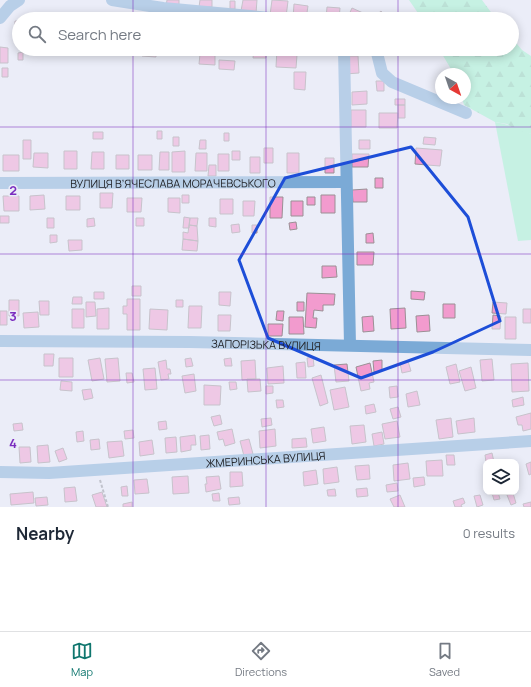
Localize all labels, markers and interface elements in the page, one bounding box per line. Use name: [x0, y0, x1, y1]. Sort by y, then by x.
search box: [12, 12, 519, 56]
icon: search: [26, 23, 48, 45]
text: Search here: [58, 24, 141, 45]
north arrow: [435, 68, 471, 104]
street label: ВУЛИЦЯ В’ЯЧЕСЛАВА МОРАЧЕВСЬКОГО: [70, 175, 276, 190]
text: 2: [9, 181, 17, 199]
text: 3: [9, 307, 17, 325]
street label: ЗАПОРІЗЬКА ВУЛИЦЯ: [211, 335, 321, 353]
text: 4: [9, 434, 17, 452]
street label: ЖМЕРИНСЬКА ВУЛИЦЯ: [205, 447, 326, 470]
map controls: [483, 459, 519, 495]
button: layers: [483, 459, 519, 495]
text: Nearby: [16, 522, 74, 545]
text: 0 results: [463, 524, 515, 542]
tab: Map: [71, 640, 93, 679]
tab: Directions: [235, 640, 287, 679]
tab: Saved: [429, 640, 460, 679]

